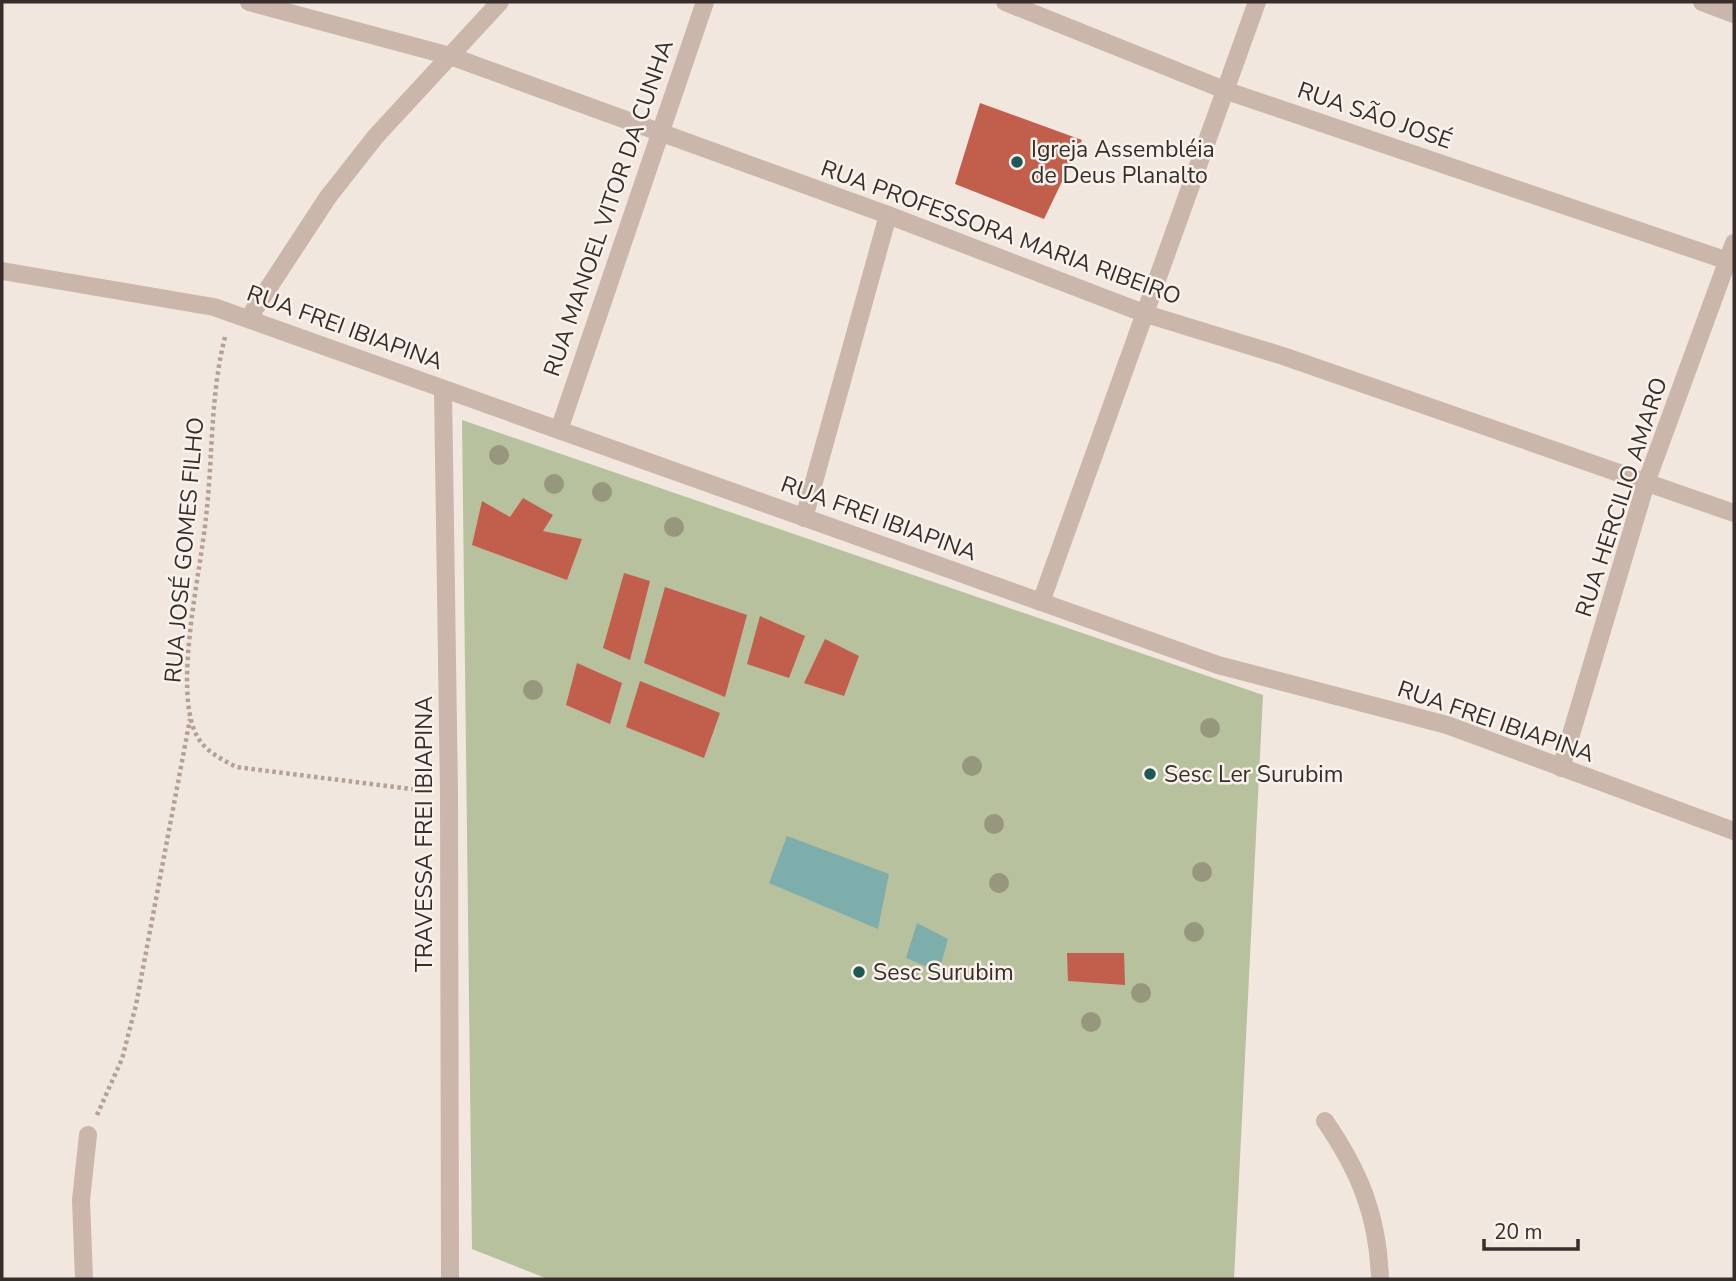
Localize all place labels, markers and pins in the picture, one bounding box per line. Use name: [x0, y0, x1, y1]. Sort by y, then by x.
place label: Igreja Assembléia de Deus Planalto: [1031, 134, 1215, 191]
marker: Igreja Assembléia de Deus Planalto: [1009, 154, 1025, 170]
place label: Sesc Ler Surubim: [1164, 759, 1343, 790]
marker: Sesc Ler Surubim: [1142, 766, 1158, 782]
place label: Sesc Surubim: [873, 957, 1014, 988]
marker: Sesc Surubim: [851, 964, 867, 980]

